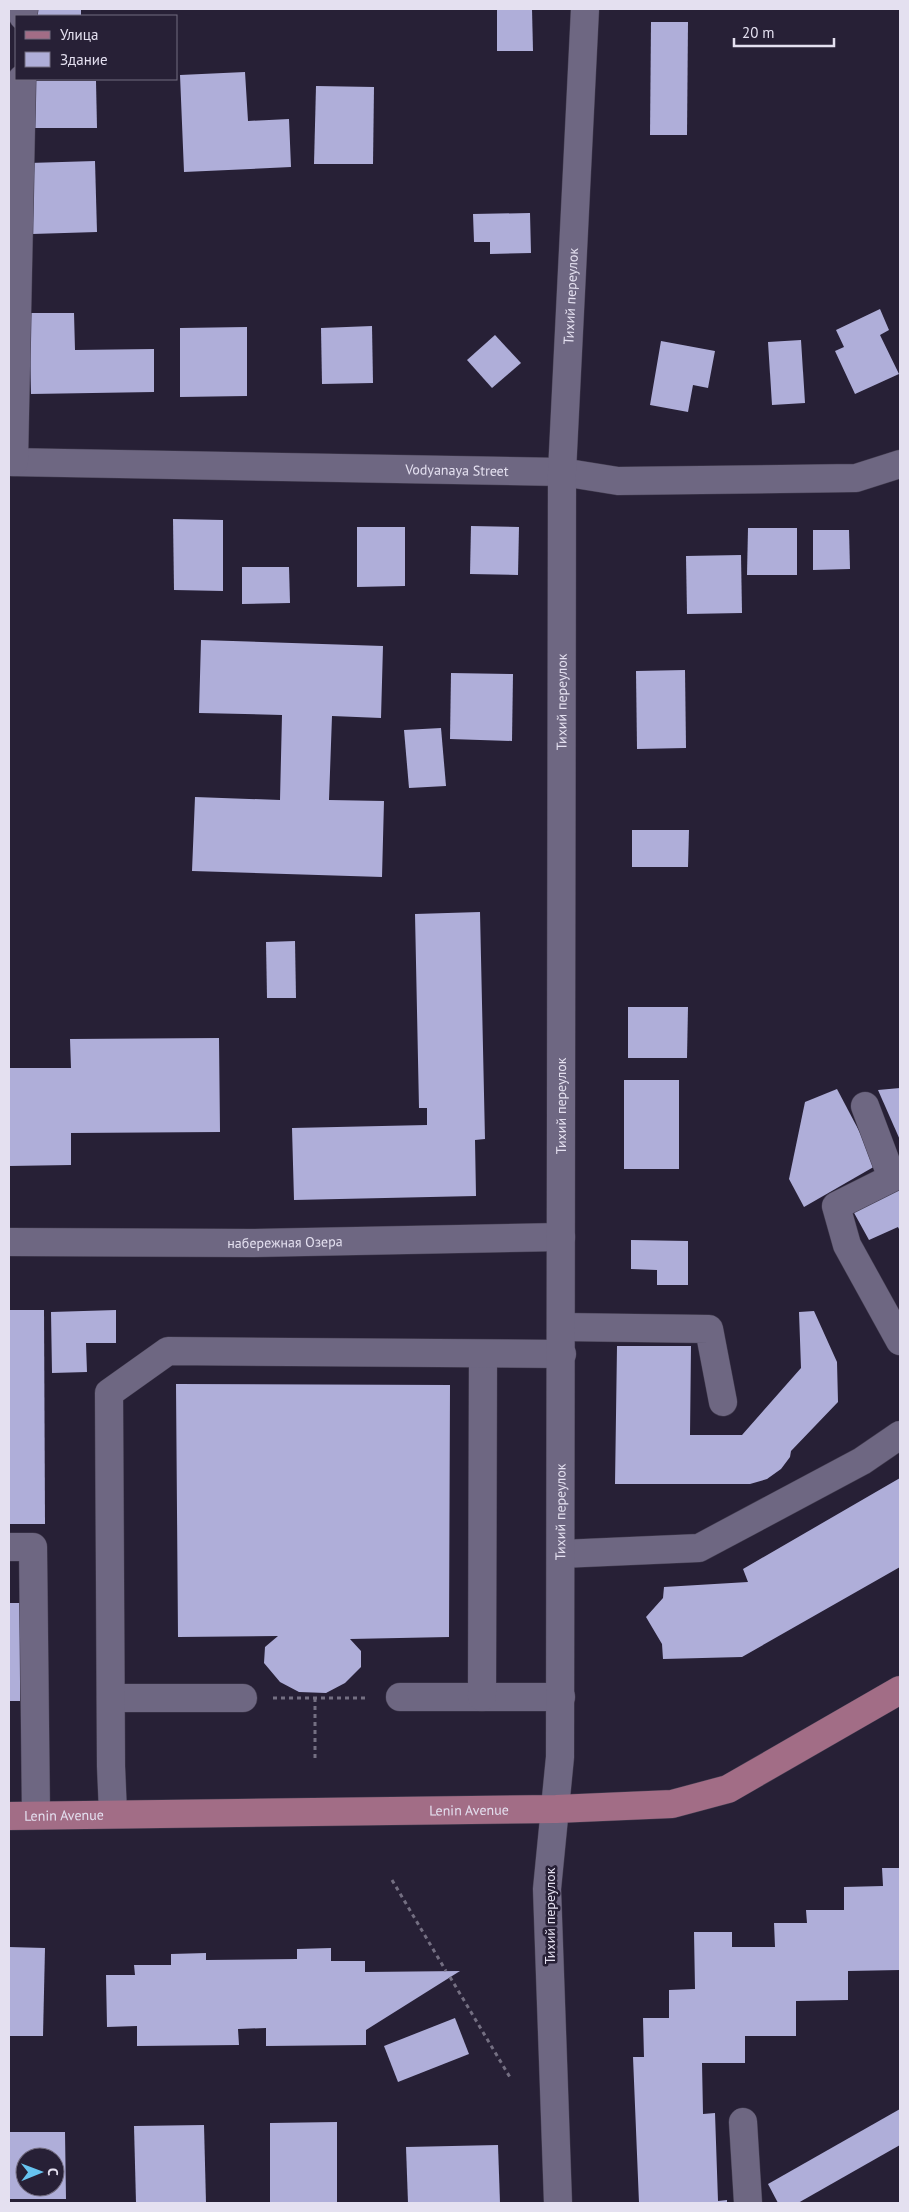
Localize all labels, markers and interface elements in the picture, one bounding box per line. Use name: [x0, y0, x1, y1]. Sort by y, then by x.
legend: [15, 15, 178, 80]
scale bar: [734, 15, 834, 47]
text: 20 m: [742, 23, 775, 42]
text: Улица: [60, 25, 98, 44]
text: Здание: [60, 50, 108, 69]
street label: Тихий переулок: [559, 247, 582, 345]
street label: Vodyanaya Street: [404, 460, 509, 480]
street label: Тихий переулок: [553, 653, 571, 750]
street label: Тихий переулок: [552, 1057, 570, 1154]
street label: набережная Озера: [227, 1232, 343, 1252]
street label: Тихий переулок: [551, 1463, 569, 1560]
street label: Lenin Avenue: [429, 1801, 509, 1820]
street label: Lenin Avenue: [24, 1806, 104, 1825]
street label: Тихий переулок: [541, 1867, 559, 1964]
north arrow: [15, 2147, 65, 2197]
text: С: [44, 2168, 62, 2176]

